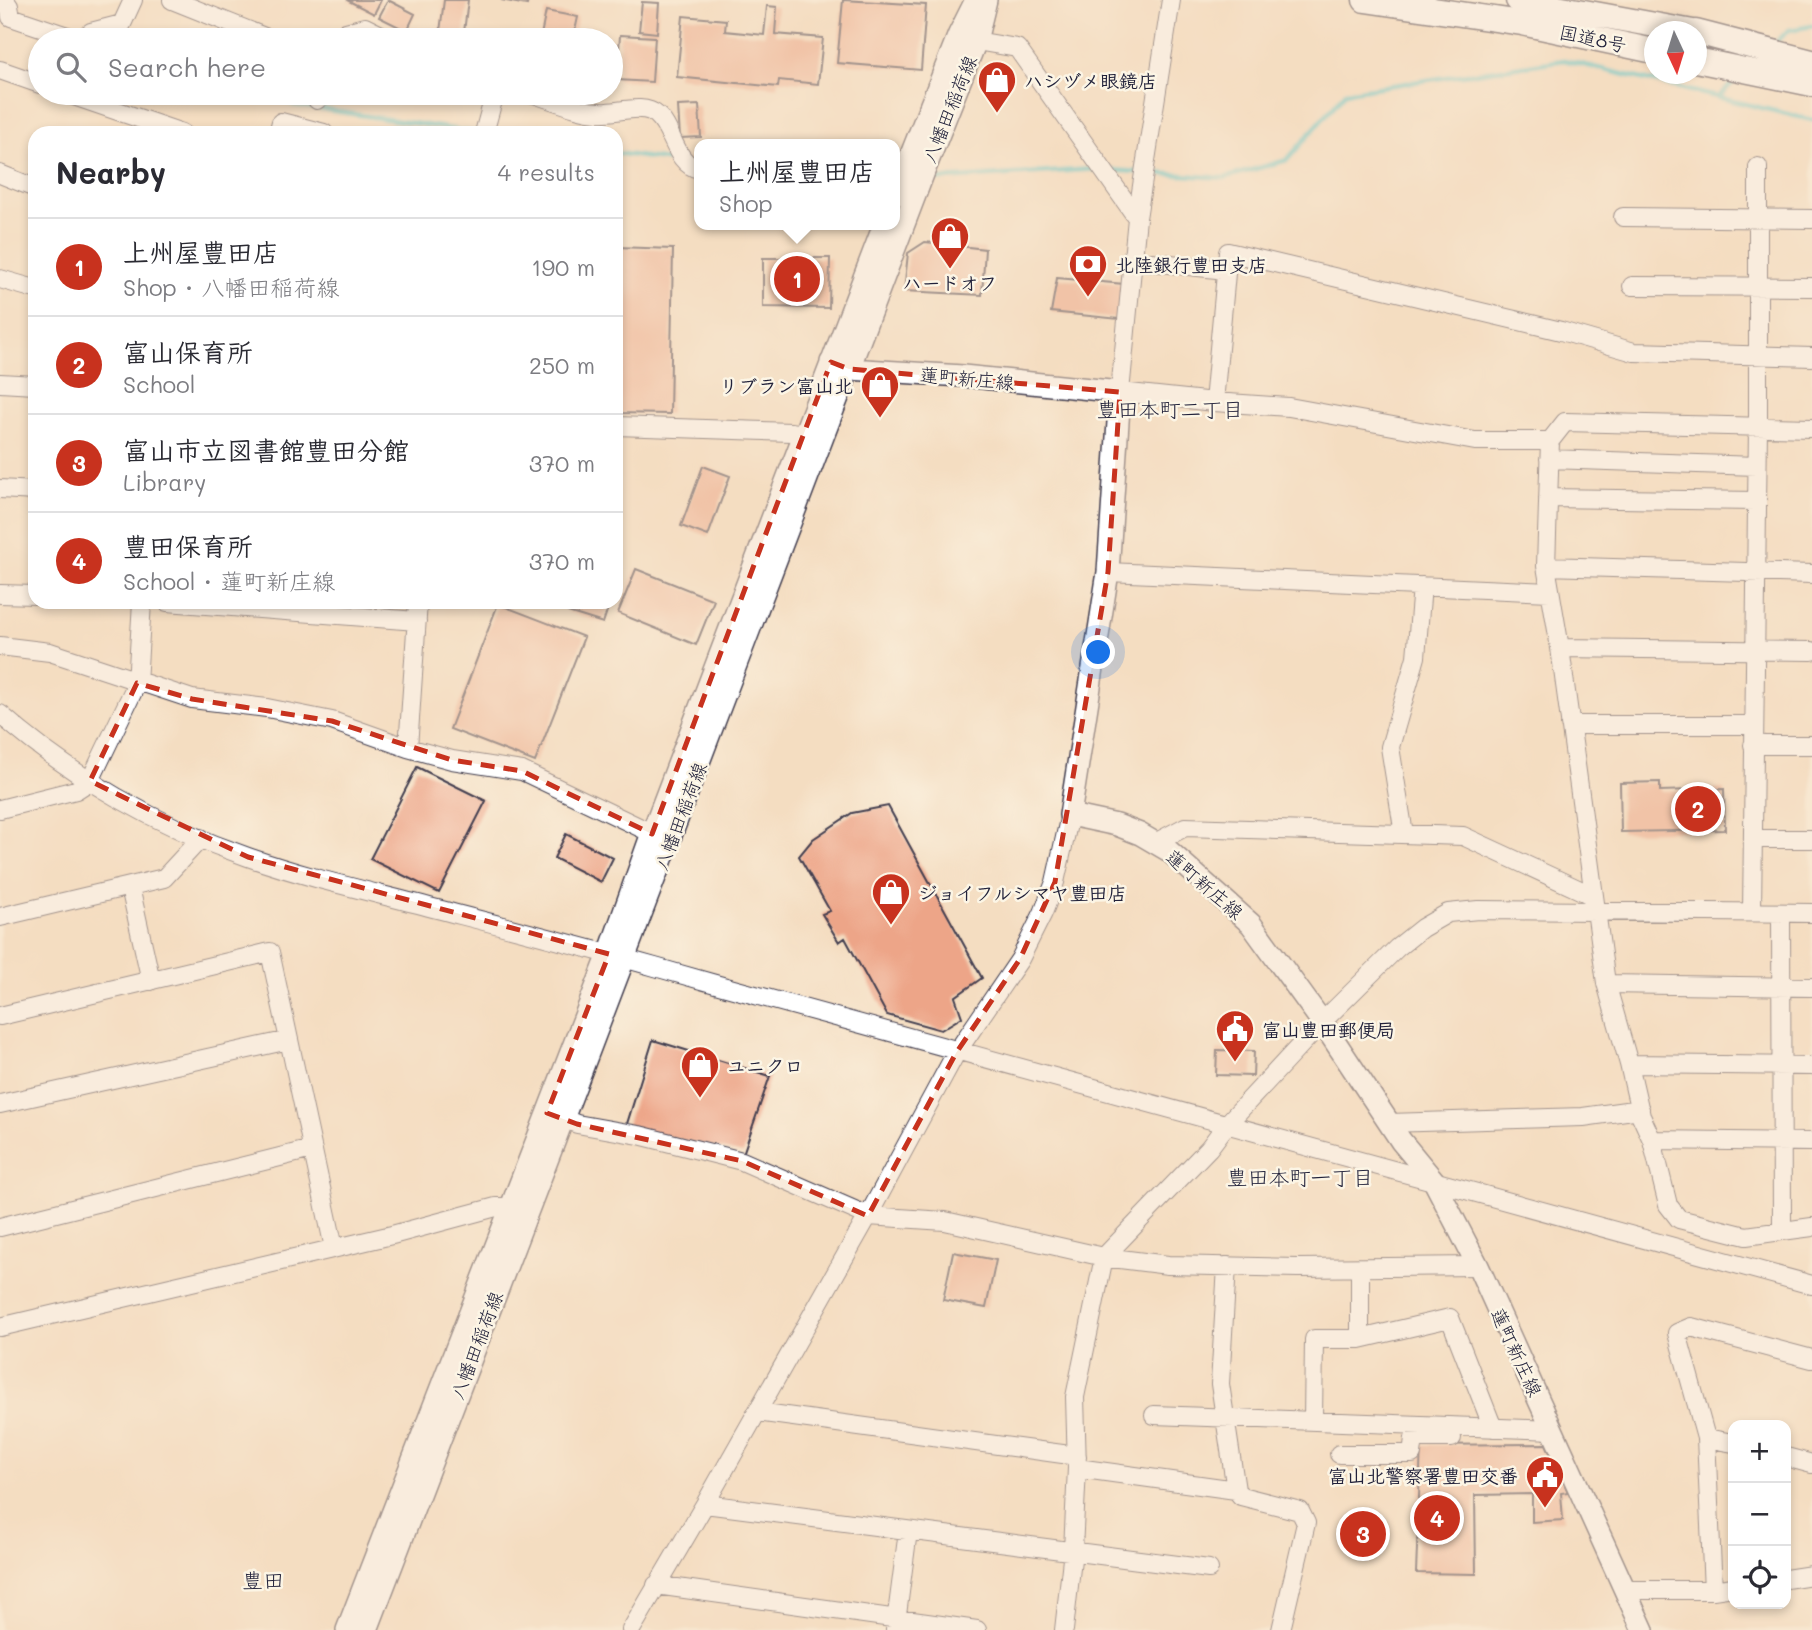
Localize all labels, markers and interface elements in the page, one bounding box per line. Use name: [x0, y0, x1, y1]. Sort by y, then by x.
street label: 国道8号: [1557, 19, 1629, 57]
north arrow: [1644, 21, 1707, 84]
search box: [28, 28, 623, 105]
icon: search: [52, 48, 90, 86]
text: Search here: [108, 50, 266, 84]
street label: 八幡田稲荷線: [916, 51, 982, 167]
shop icon: ハシヅメ眼鏡店: [976, 59, 1018, 114]
place label: ハシヅメ眼鏡店: [1024, 68, 1157, 93]
popup: [694, 139, 900, 230]
text: Nearby: [56, 152, 166, 192]
text: 上州屋豊田店: [719, 154, 875, 188]
text: 4 results: [498, 157, 595, 187]
text: Shop: [719, 188, 773, 218]
shop icon: ハードオフ: [929, 215, 971, 270]
text: 上州屋豊田店: [123, 235, 279, 269]
bank icon: 北陸銀行豊田支店: [1067, 243, 1109, 298]
text: 1: [74, 252, 84, 282]
text: 190 m: [531, 252, 595, 282]
place label: 北陸銀行豊田支店: [1115, 252, 1267, 277]
pin: 1: [774, 253, 820, 305]
place label: ハードオフ: [902, 270, 998, 295]
text: Shop · 八幡田稲荷線: [123, 272, 340, 302]
text: 富山保育所: [123, 335, 253, 369]
text: 2: [73, 350, 85, 380]
text: 250 m: [529, 350, 595, 380]
street label: 蓮町新庄線: [919, 361, 1015, 395]
shop icon: リブラン富山北: [859, 364, 901, 419]
text: School: [123, 369, 196, 399]
place label: リブラン富山北: [719, 373, 853, 398]
district label: 豊田本町二丁目: [1097, 395, 1244, 422]
text: 富山市立図書館豊田分館: [123, 433, 409, 467]
text: 3: [72, 448, 86, 478]
text: 370 m: [529, 448, 595, 478]
text: Library: [123, 467, 206, 497]
text: 豊田保育所: [123, 529, 253, 563]
text: 4: [72, 546, 86, 576]
text: 370 m: [529, 546, 595, 576]
text: School · 蓮町新庄線: [123, 566, 335, 596]
your location: [1081, 635, 1115, 669]
street label: 八幡田稲荷線: [648, 758, 712, 874]
pin: 2: [1675, 783, 1721, 835]
street label: 蓮町新庄線: [1161, 843, 1249, 925]
shop icon: ジョイフルシマヤ豊田店: [870, 871, 912, 926]
place label: ジョイフルシマヤ豊田店: [918, 880, 1127, 905]
public building icon: 富山豊田郵便局: [1214, 1008, 1256, 1063]
place label: 富山豊田郵便局: [1262, 1017, 1395, 1042]
shop icon: ユニクロ: [679, 1044, 721, 1099]
place label: ユニクロ: [727, 1053, 803, 1078]
district label: 豊田本町一丁目: [1227, 1163, 1374, 1190]
street label: 八幡田稲荷線: [444, 1287, 508, 1403]
street label: 蓮町新庄線: [1486, 1304, 1548, 1400]
map controls: [1728, 1420, 1791, 1609]
button: +: [1728, 1420, 1791, 1483]
public building icon: 富山北警察署豊田交番: [1524, 1454, 1566, 1509]
place label: 富山北警察署豊田交番: [1328, 1463, 1518, 1488]
button: −: [1728, 1483, 1791, 1546]
pin: 4: [1414, 1492, 1460, 1544]
pin: 3: [1340, 1508, 1386, 1560]
button: locate: [1728, 1546, 1791, 1609]
district label: 豊田: [242, 1566, 284, 1593]

